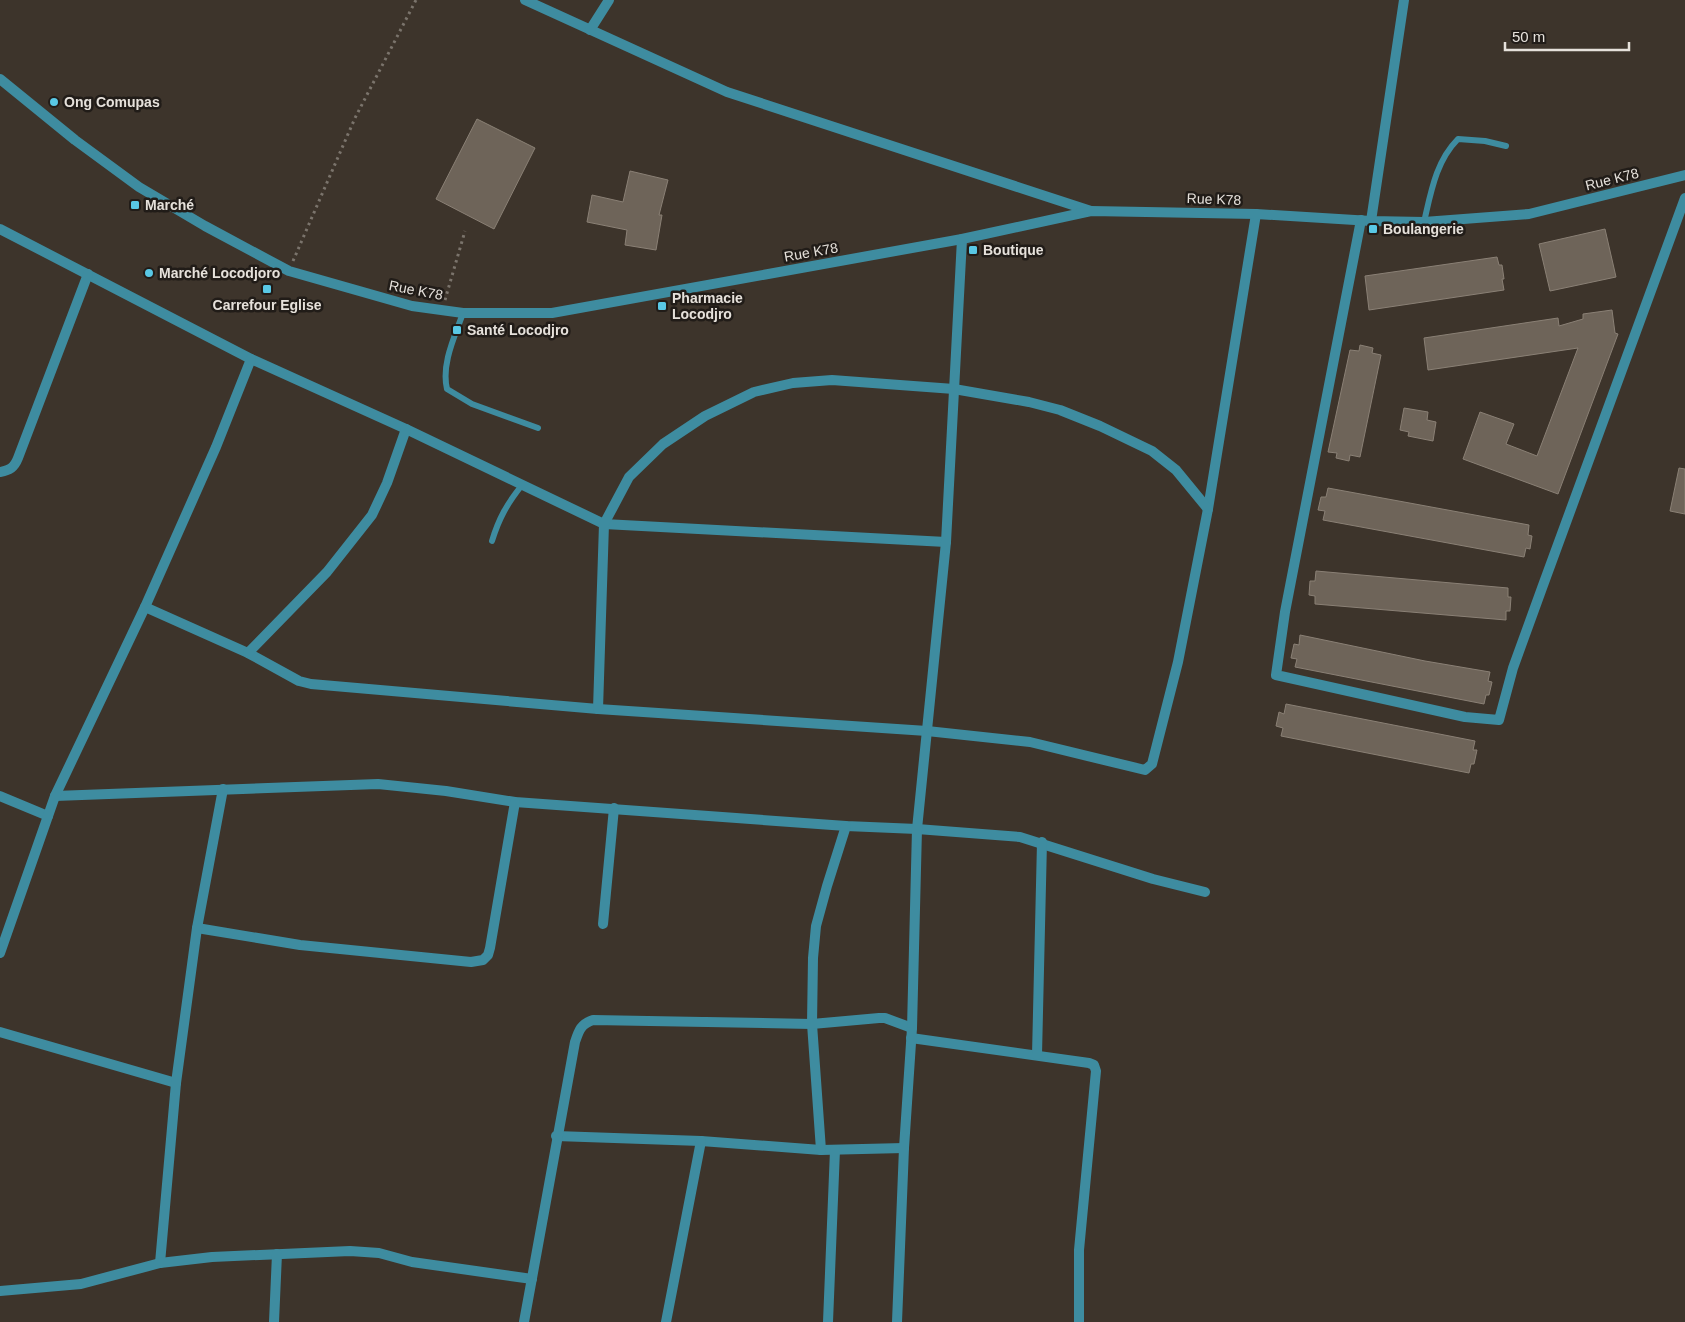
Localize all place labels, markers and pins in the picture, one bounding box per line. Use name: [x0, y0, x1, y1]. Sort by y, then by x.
place label: Ong Comupas: [64, 94, 160, 110]
marker: Ong Comupas: [48, 96, 60, 108]
place label: Marché: [145, 197, 194, 213]
marker: Marché: [129, 199, 141, 211]
place label: Boulangerie: [1383, 221, 1464, 237]
marker: Boulangerie: [1367, 223, 1379, 235]
place label: Boutique: [983, 242, 1044, 258]
marker: Boutique: [967, 244, 979, 256]
place label: Marché Locodjoro: [159, 265, 280, 281]
marker: Marché Locodjoro: [143, 267, 155, 279]
marker: Carrefour Eglise: [261, 283, 273, 295]
place label: Pharmacie Locodjro: [672, 290, 743, 322]
place label: Carrefour Eglise: [213, 297, 322, 313]
marker: Pharmacie Locodjro: [656, 300, 668, 312]
place label: Santé Locodjro: [467, 322, 569, 338]
marker: Santé Locodjro: [451, 324, 463, 336]

